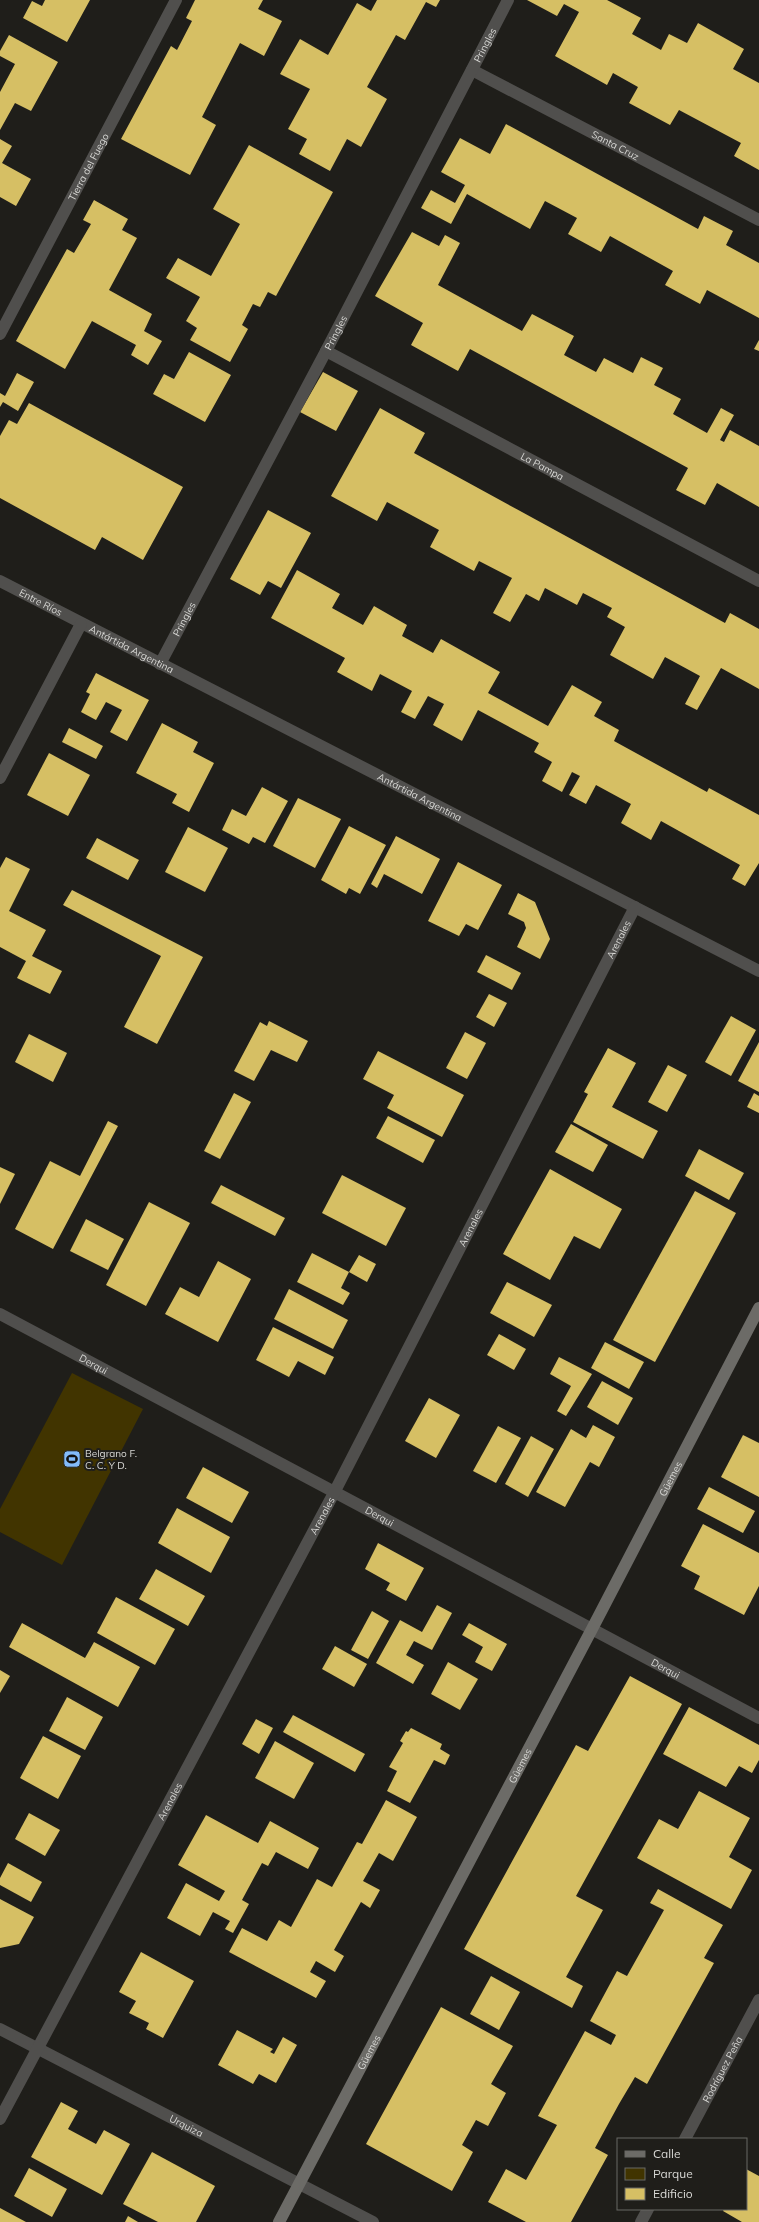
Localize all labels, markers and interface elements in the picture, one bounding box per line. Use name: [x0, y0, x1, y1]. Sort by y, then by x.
street label: Pringles: [471, 26, 499, 65]
street label: Santa Cruz: [589, 128, 641, 163]
street label: Tierra del Fuego: [65, 131, 112, 203]
street label: Pringles: [322, 313, 350, 352]
street label: La Pampa: [518, 450, 566, 483]
street label: Entre Ríos: [17, 586, 65, 619]
street label: Pringles: [170, 600, 199, 639]
street label: Antártida Argentina: [87, 622, 176, 676]
street label: Antártida Argentina: [375, 770, 464, 824]
street label: Arenales: [604, 918, 634, 961]
street label: Arenales: [456, 1206, 486, 1249]
street label: Derqui: [77, 1351, 110, 1377]
place label: Belgrano F. C. C. Y D.: [85, 1447, 137, 1472]
sports icon: Belgrano F. C. C. Y D.: [62, 1449, 82, 1469]
street label: Güemes: [656, 1459, 685, 1499]
street label: Arenales: [307, 1495, 338, 1537]
street label: Derqui: [363, 1504, 396, 1529]
street label: Derqui: [649, 1656, 682, 1682]
street label: Güemes: [506, 1746, 535, 1786]
street label: Arenales: [154, 1780, 185, 1823]
street label: Güemes: [355, 2033, 384, 2072]
street label: Rodríguez Peña: [700, 2034, 746, 2105]
street label: Urquiza: [167, 2112, 205, 2140]
legend: [617, 2138, 747, 2210]
text: Calle: [653, 2146, 680, 2161]
text: Parque: [653, 2166, 693, 2181]
text: Edificio: [653, 2186, 693, 2201]

